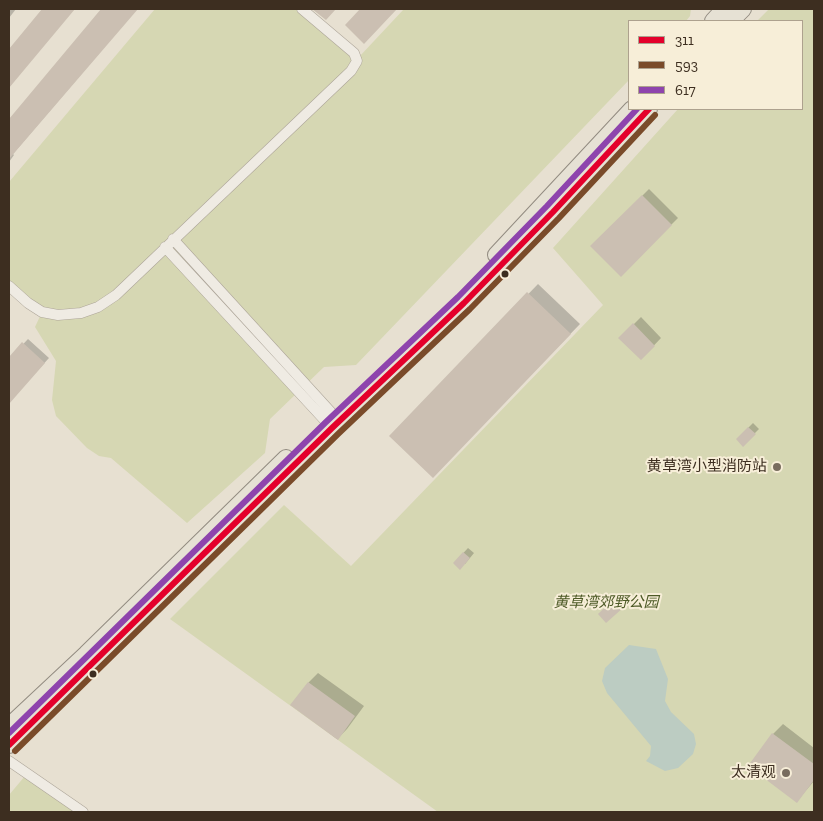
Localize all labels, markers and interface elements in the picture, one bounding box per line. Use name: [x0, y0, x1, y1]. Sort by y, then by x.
legend: [628, 20, 803, 110]
text: 311: [675, 31, 694, 49]
text: 593: [675, 56, 698, 74]
text: 617: [675, 81, 696, 99]
unlabelled marker: [500, 269, 510, 279]
place label: 黄草湾小型消防站: [647, 458, 767, 476]
marker: 黄草湾小型消防站: [771, 461, 783, 473]
park label: 黄草湾郊野公园: [554, 594, 658, 612]
unlabelled marker: [88, 669, 98, 679]
place label: 太清观: [731, 764, 776, 782]
marker: 太清观: [780, 767, 792, 779]

